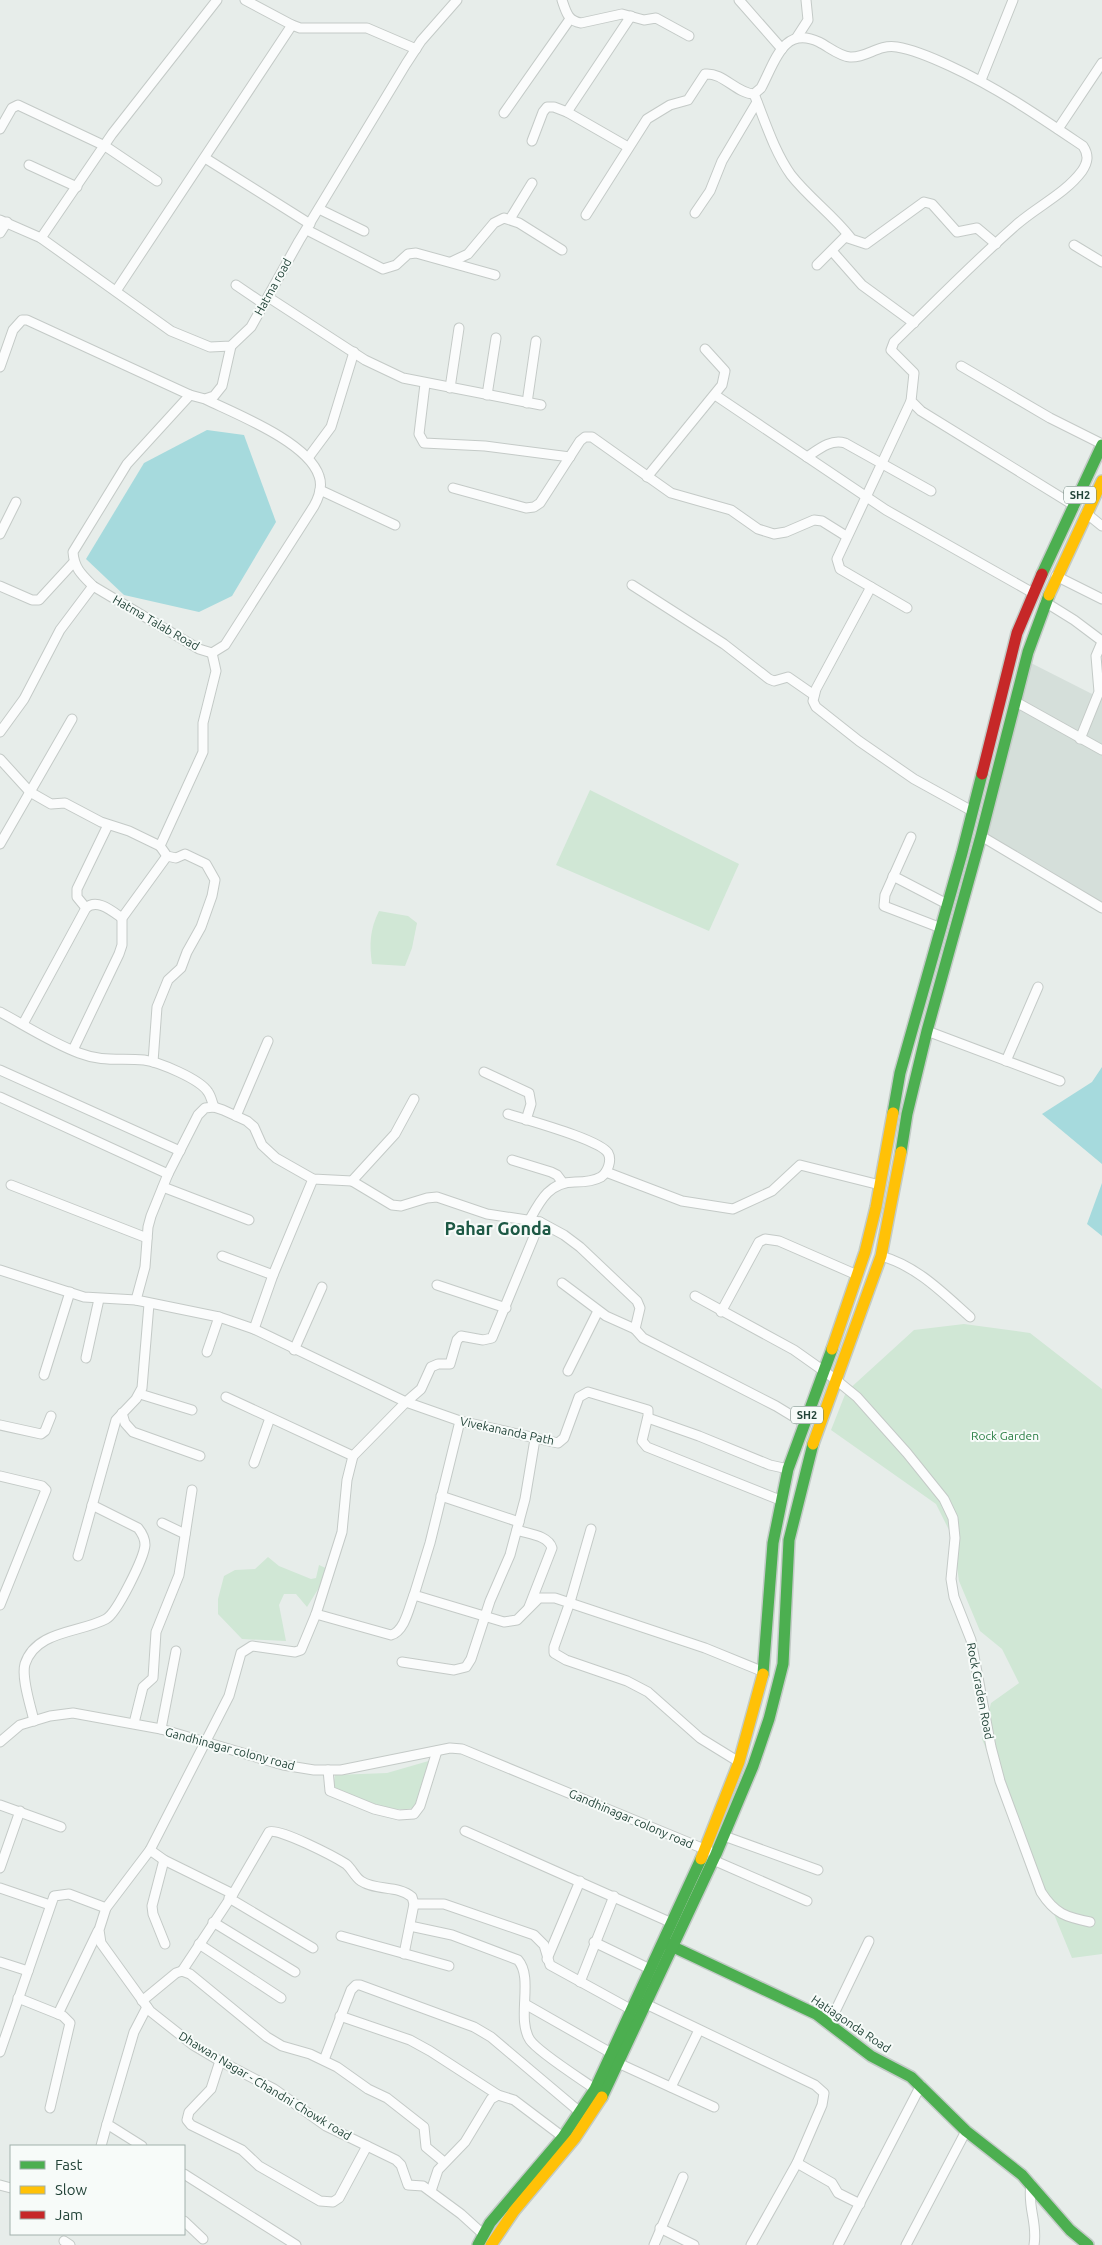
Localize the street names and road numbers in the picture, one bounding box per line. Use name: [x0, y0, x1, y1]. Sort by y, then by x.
street label: Hatma road: [252, 256, 294, 318]
road number: SH2: [1064, 486, 1096, 504]
street label: Hatma Talab Road: [111, 593, 202, 653]
road number: SH2: [791, 1406, 823, 1424]
street label: Vivekananda Path: [459, 1414, 555, 1447]
street label: Rock Graden Road: [965, 1641, 996, 1740]
street label: Gandhinagar colony road: [164, 1725, 296, 1772]
street label: Gandhinagar colony road: [567, 1786, 695, 1851]
street label: Hatiagonda Road: [809, 1992, 893, 2055]
street label: Dhawan Nagar - Chandni Chowk road: [177, 2029, 354, 2142]

